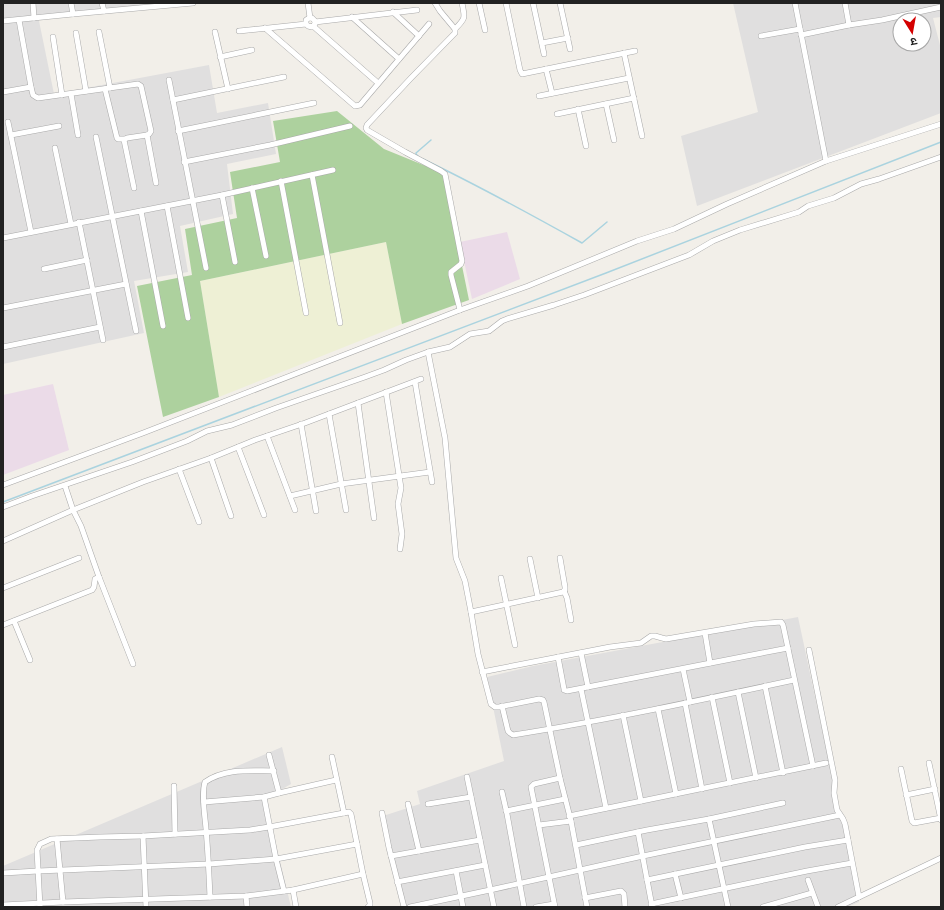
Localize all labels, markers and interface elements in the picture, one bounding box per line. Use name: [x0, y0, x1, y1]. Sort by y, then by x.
north arrow: [892, 12, 932, 52]
text: उ: [909, 34, 918, 49]

